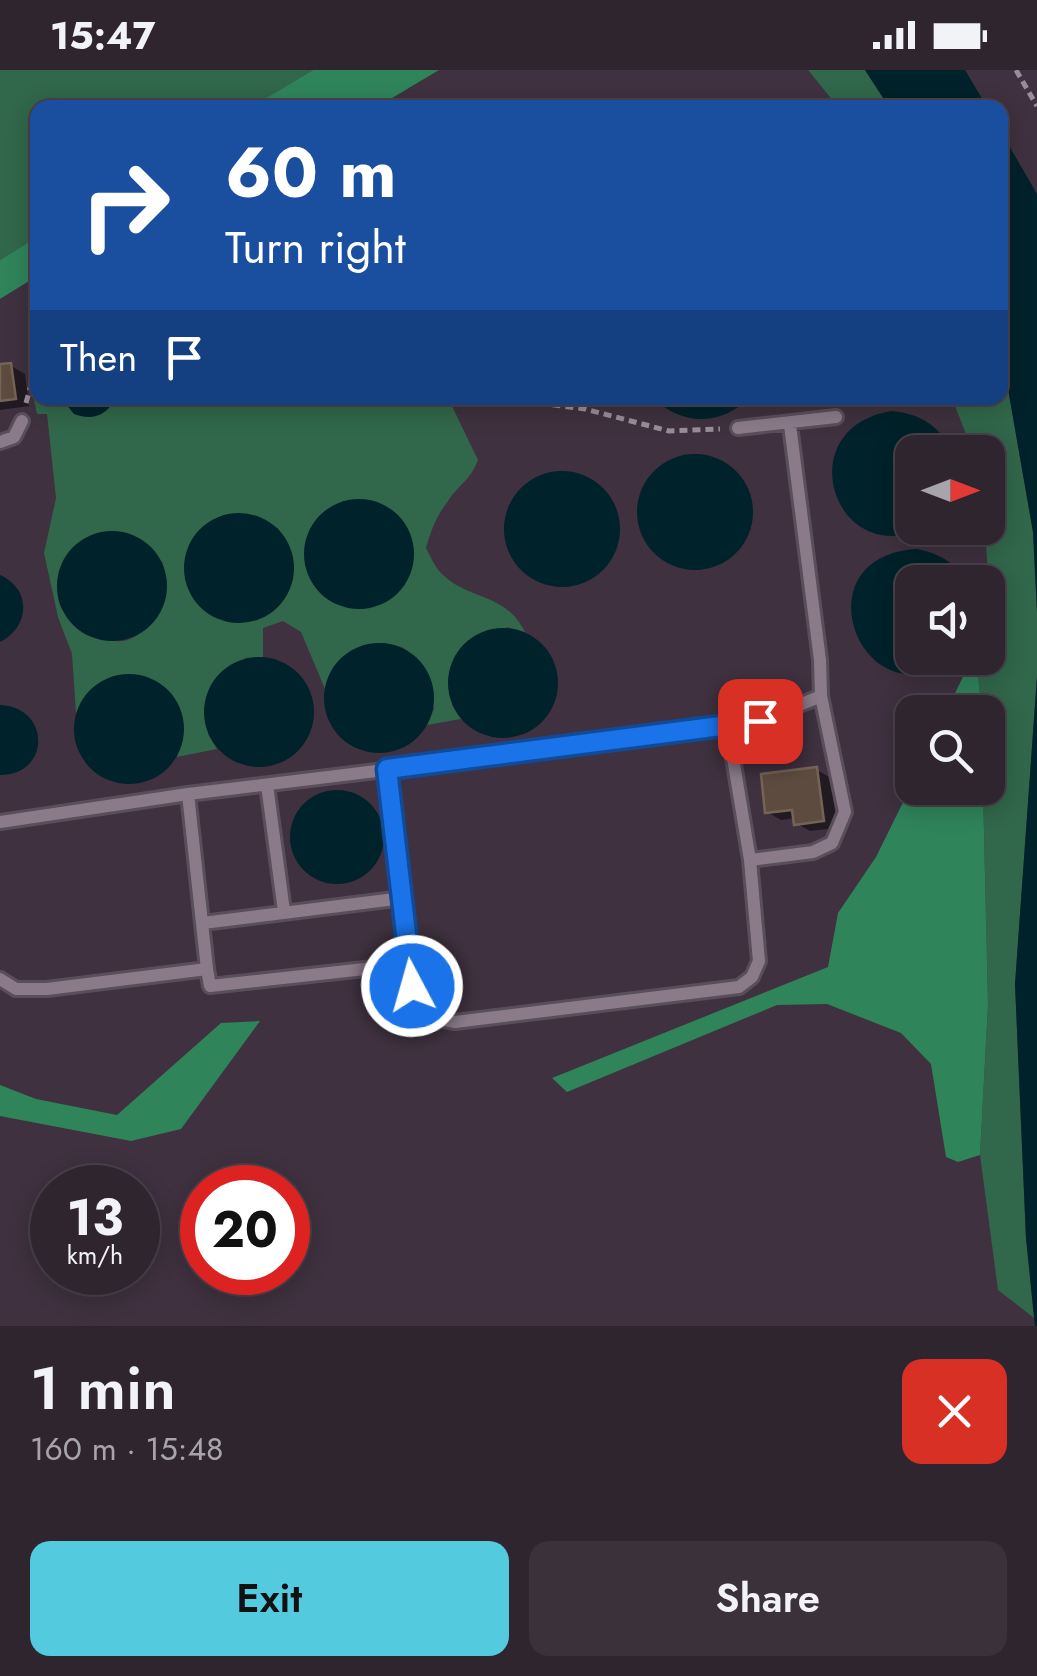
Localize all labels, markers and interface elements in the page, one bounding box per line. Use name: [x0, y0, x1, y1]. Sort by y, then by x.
text: 15:47: [50, 8, 156, 63]
text: 60 m: [225, 122, 397, 223]
icon: right: [60, 140, 190, 270]
text: Turn right: [225, 215, 406, 280]
text: Then: [60, 330, 137, 385]
icon: arrive: [157, 330, 212, 385]
north arrow: [895, 435, 1005, 545]
map controls: [895, 435, 1005, 805]
button: sound: [895, 565, 1005, 675]
pin: [718, 679, 803, 764]
icon: arrive: [733, 694, 788, 749]
button: search: [895, 695, 1005, 805]
position arrow: [360, 934, 464, 1038]
speed limit sign: 20: [180, 1165, 310, 1295]
text: 13: [67, 1181, 123, 1254]
text: km/h: [67, 1237, 123, 1273]
text: 1 min: [30, 1345, 176, 1432]
button: close: [902, 1359, 1007, 1464]
text: 160 m · 15:48: [30, 1426, 224, 1472]
button: Exit: [30, 1541, 509, 1656]
button: Share: [529, 1541, 1007, 1656]

